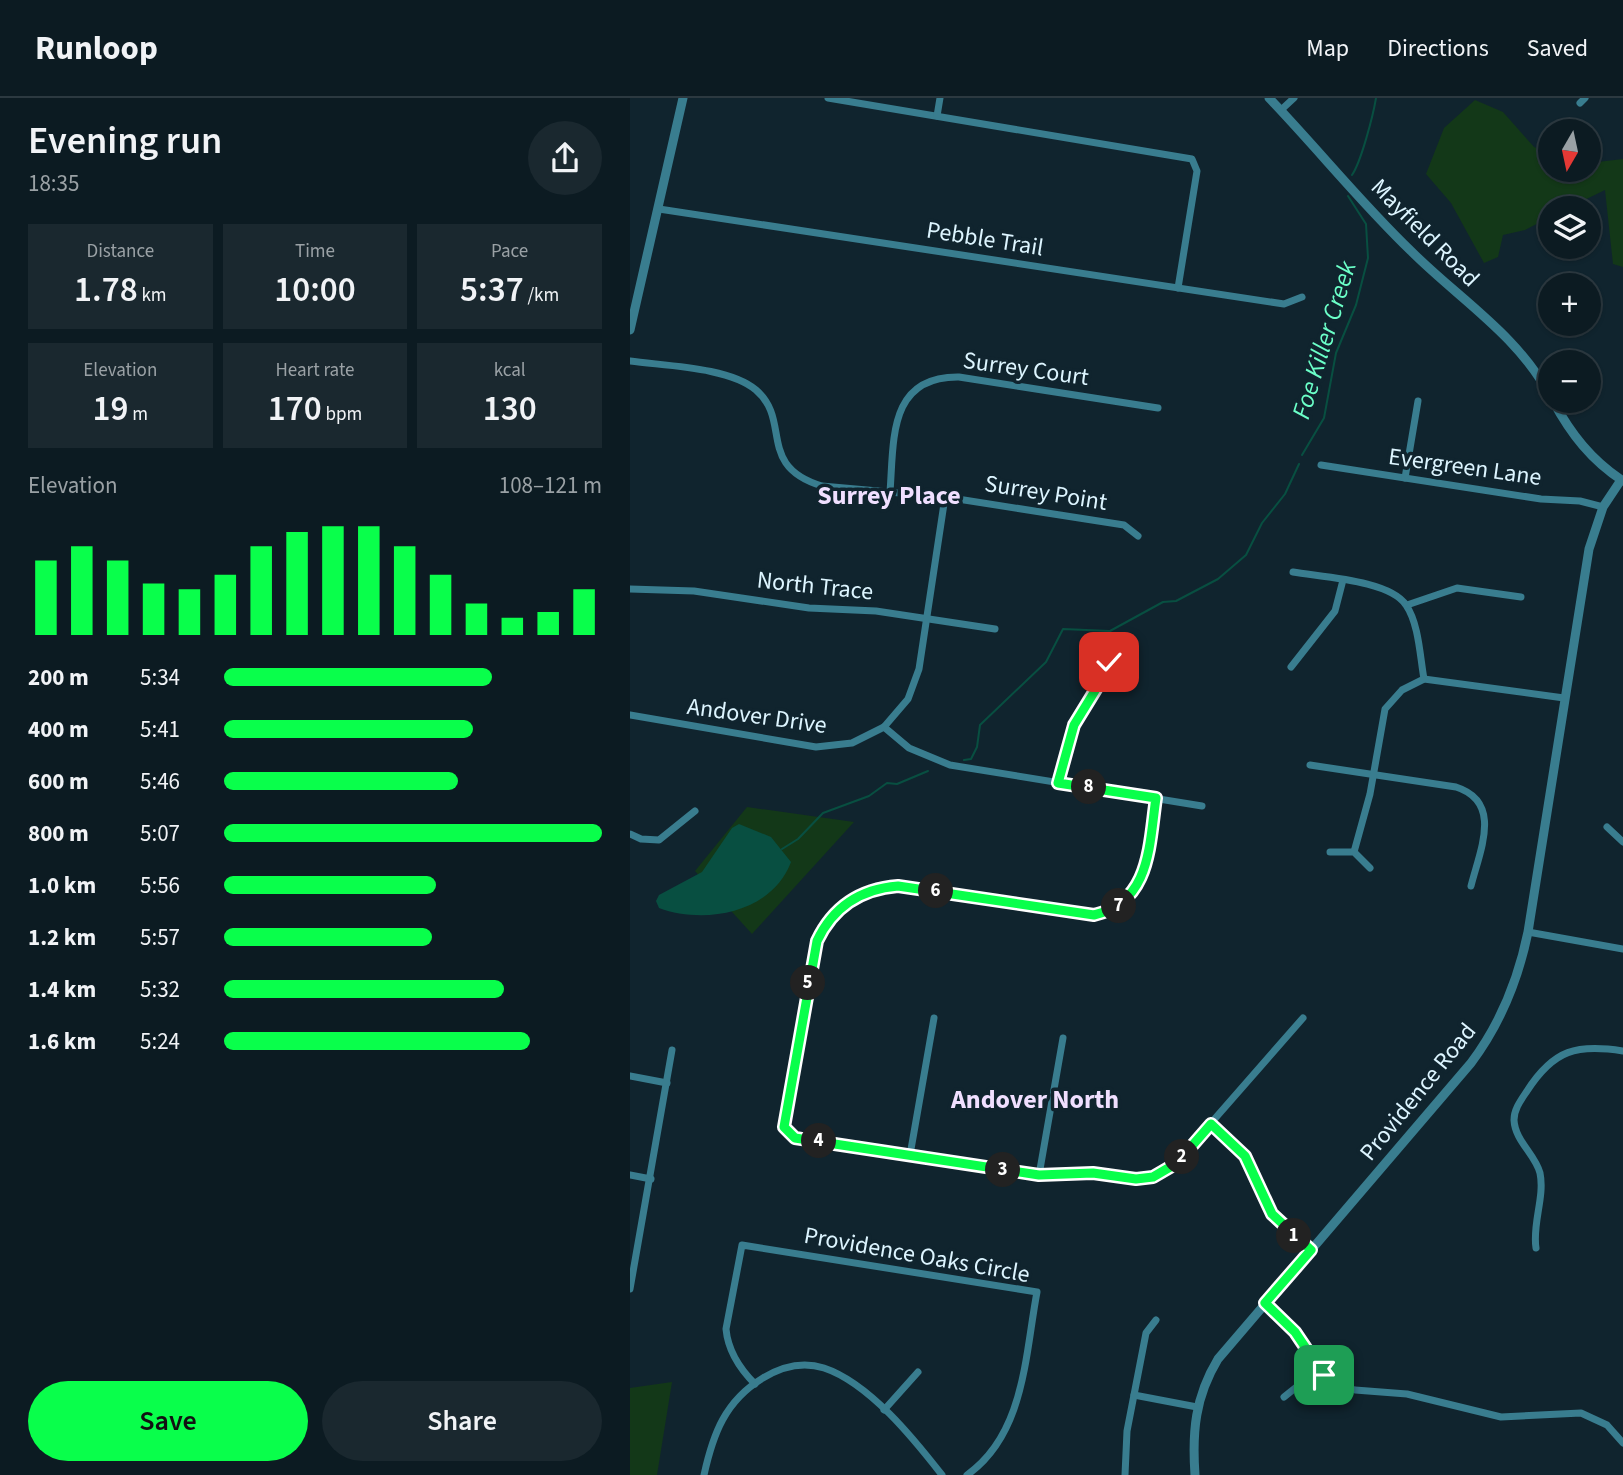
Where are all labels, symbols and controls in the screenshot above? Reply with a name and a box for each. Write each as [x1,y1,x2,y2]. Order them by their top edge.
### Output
text: Runloop [35,25,158,72]
text: Map [1306,31,1349,66]
text: Directions [1387,31,1489,66]
text: Saved [1527,31,1588,66]
text: Evening run [28,114,222,168]
north arrow [1538,119,1601,182]
map controls [1538,119,1601,413]
button: share [528,121,602,195]
text: 18:35 [28,167,79,200]
street label: Mayfield Road [1363,171,1487,295]
button: layers [1538,196,1601,259]
street label: Pebble Trail [924,212,1046,266]
text: Distance [87,238,154,265]
text: Time [295,238,335,265]
text: Pace [491,238,528,265]
water label: Foe Killer Creek [1282,256,1366,424]
text: 1.78 [74,265,138,315]
text: 10:00 [274,265,356,315]
text: 5:37 [460,265,524,315]
button: + [1538,273,1601,336]
text: km [138,282,167,309]
text: /km [524,282,559,309]
street label: Surrey Court [961,343,1091,395]
button: − [1538,350,1601,413]
text: Elevation [83,357,157,384]
text: Heart rate [275,357,354,384]
text: kcal [494,357,526,384]
text: 19 [93,384,129,434]
text: 170 [268,384,322,434]
text: 130 [483,384,537,434]
text: m [129,401,148,428]
text: bpm [322,401,362,428]
street label: Evergreen Lane [1386,439,1544,495]
street label: Surrey Point [982,466,1110,520]
text: Elevation [28,469,118,502]
text: 108–121 m [499,469,602,502]
district label: Surrey Place [817,477,961,514]
street label: North Trace [755,562,875,610]
pin [1079,632,1139,692]
icon: check [1090,643,1128,681]
text: 200 m [28,661,89,694]
text: 5:34 [140,661,180,694]
street label: Andover Drive [685,689,829,743]
text: 400 m [28,713,89,746]
text: 5:41 [140,713,180,746]
text: 600 m [28,765,89,798]
text: 5:46 [140,765,180,798]
pin: 8 [1072,770,1106,804]
text: 8 [1083,773,1094,800]
text: 800 m [28,817,89,850]
text: 5:07 [140,817,180,850]
text: 1.0 km [28,869,96,902]
text: 5:56 [140,869,180,902]
pin: 6 [918,874,954,908]
text: 6 [930,877,941,904]
pin: 7 [1102,888,1136,924]
text: 7 [1113,892,1124,919]
text: 1.2 km [28,921,96,954]
text: 5:57 [140,921,180,954]
pin: 5 [790,966,826,1001]
text: 5 [802,969,813,996]
text: 1.4 km [28,973,96,1006]
text: 5:32 [140,973,180,1006]
street label: Providence Road [1351,1015,1485,1169]
text: 1.6 km [28,1025,96,1058]
text: 5:24 [140,1025,180,1058]
district label: Andover North [950,1081,1119,1118]
pin: 4 [802,1124,836,1158]
text: 4 [813,1127,824,1154]
pin: 2 [1164,1140,1200,1174]
text: 2 [1176,1143,1187,1170]
pin: 3 [986,1152,1020,1188]
text: 3 [997,1156,1008,1183]
street label: Providence Oaks Circle [801,1218,1033,1292]
pin: 1 [1276,1218,1312,1254]
text: 1 [1288,1222,1299,1249]
pin [1294,1345,1354,1405]
icon: arrive [1305,1356,1343,1394]
button: Save [28,1381,308,1461]
button: Share [322,1381,602,1461]

